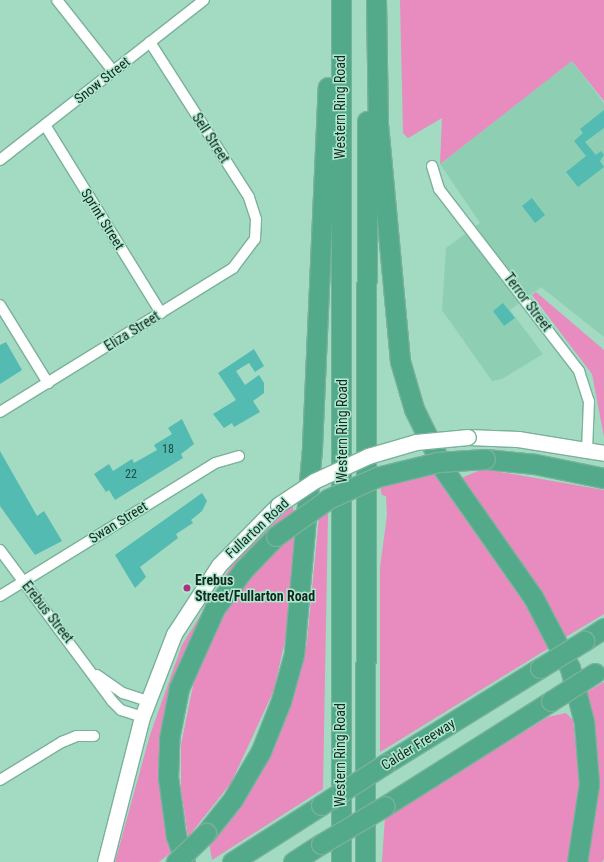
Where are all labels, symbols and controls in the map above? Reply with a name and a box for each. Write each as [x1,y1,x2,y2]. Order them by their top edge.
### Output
street label: Snow Street [71,53,133,107]
street label: Western Ring Road [332,55,348,159]
street label: Sell Street [189,110,233,166]
street label: Sprint Street [78,185,128,253]
street label: Terror Street [501,269,555,335]
street label: Eliza Street [101,307,163,355]
street label: Western Ring Road [334,379,350,483]
house number: 18 [162,443,174,457]
house number: 22 [125,468,137,482]
street label: Fullarton Road [222,494,292,562]
street label: Swan Street [86,497,150,547]
place label: Erebus Street/Fullarton Road [195,572,315,604]
street label: Erebus Street [19,578,77,646]
marker: Erebus Street/Fullarton Road [182,583,192,593]
street label: Western Ring Road [332,703,348,807]
street label: Calder Freeway [378,715,458,773]

